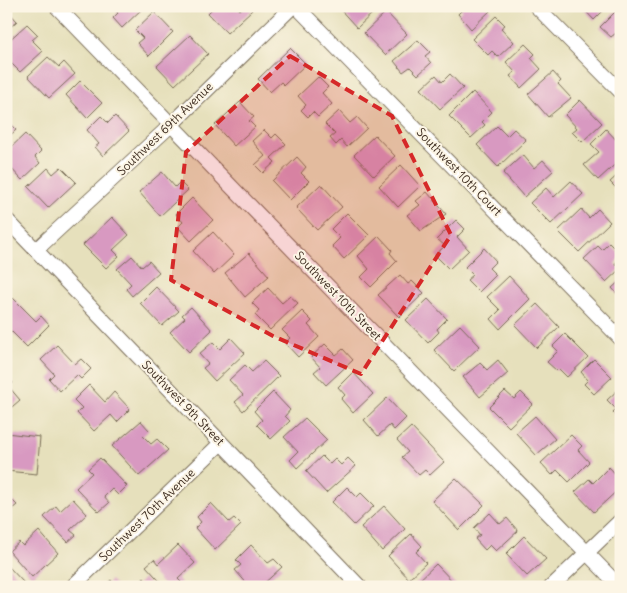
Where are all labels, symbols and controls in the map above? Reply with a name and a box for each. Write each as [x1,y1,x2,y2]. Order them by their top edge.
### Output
street label: Southwest 69th Avenue [114,79,216,178]
street label: Southwest 10th Court [413,125,505,219]
street label: Southwest 10th Street [292,248,385,343]
street label: Southwest 9th Street [139,357,228,448]
street label: Southwest 70th Avenue [96,465,198,564]

